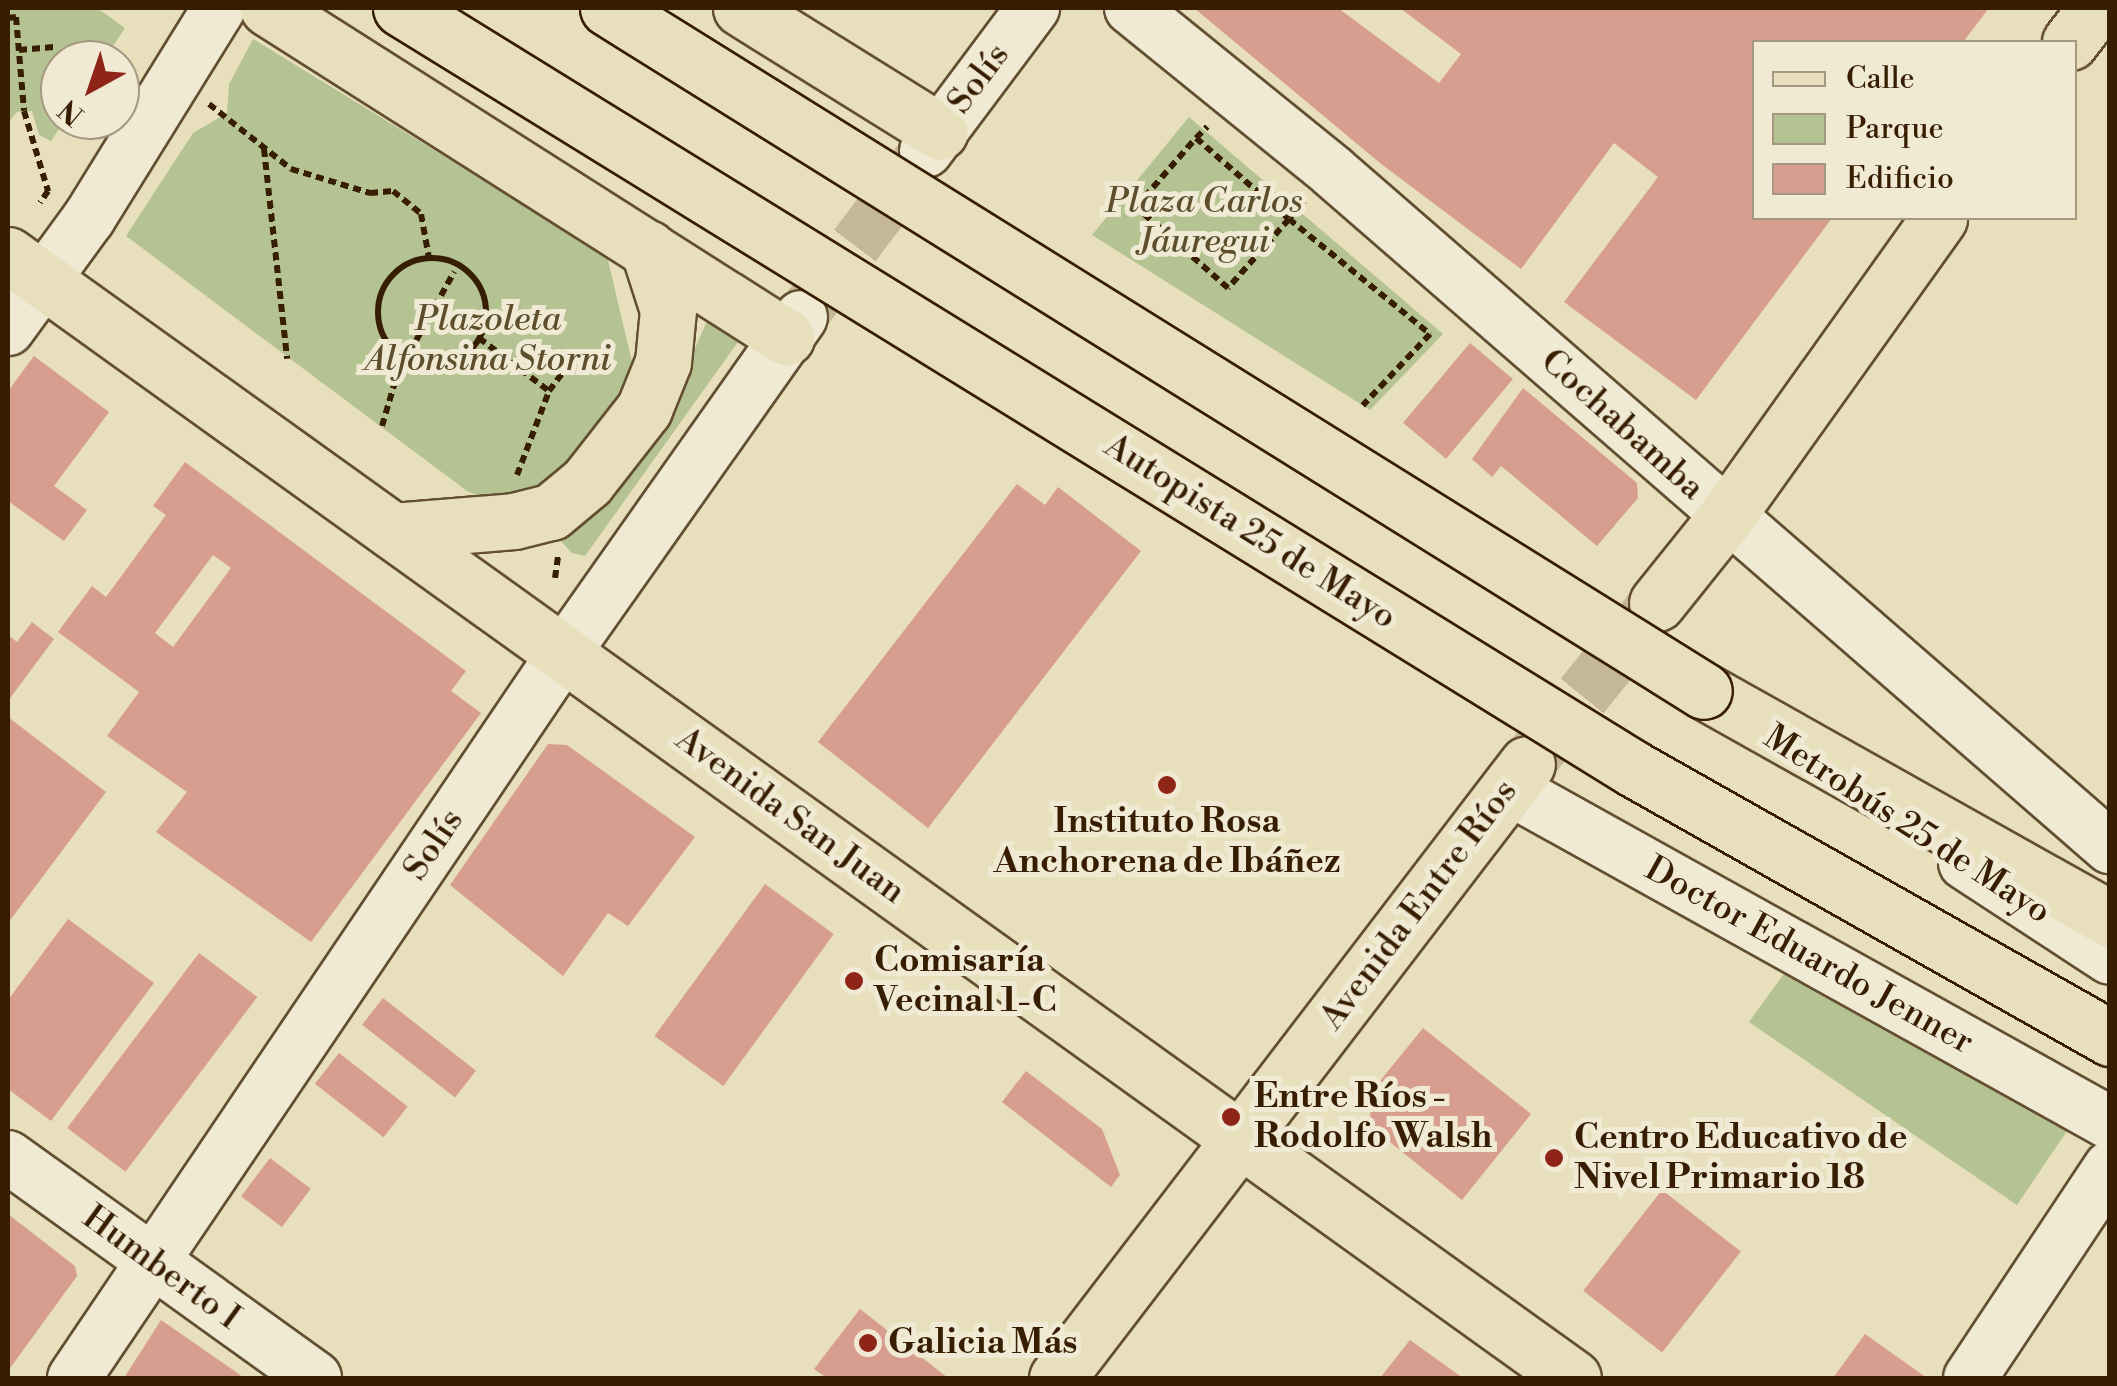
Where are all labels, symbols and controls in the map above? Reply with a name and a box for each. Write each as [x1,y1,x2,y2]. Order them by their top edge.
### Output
street label: Solís [939,36,1019,122]
north arrow [40,40,140,140]
legend [1752,40,2077,220]
text: Calle [1846,60,1915,98]
text: N [52,91,91,132]
text: Parque [1846,110,1944,148]
text: Edificio [1846,160,1954,198]
park label: Plaza Carlos Jáuregui [1105,181,1303,263]
park label: Plazoleta Alfonsina Storni [365,299,611,381]
street label: Cochabamba [1532,341,1712,509]
street label: Autopista 25 de Mayo [1096,425,1404,639]
street label: Metrobús 25 de Mayo [1756,717,2058,933]
street label: Avenida San Juan [667,719,913,913]
street label: Avenida Entre Ríos [1311,772,1527,1038]
marker: Instituto Rosa Anchorena de Ibáñez [1156,774,1178,796]
street label: Solís [395,801,473,889]
place label: Instituto Rosa Anchorena de Ibáñez [994,801,1340,883]
street label: Doctor Eduardo Jenner [1637,848,1981,1064]
place label: Comisaría Vecinal 1-C [874,940,1057,1022]
marker: Comisaría Vecinal 1-C [843,970,865,992]
place label: Entre Ríos - Rodolfo Walsh [1254,1076,1492,1158]
marker: Entre Ríos - Rodolfo Walsh [1218,1104,1244,1130]
place label: Centro Educativo de Nivel Primario 18 [1574,1117,1908,1199]
marker: Centro Educativo de Nivel Primario 18 [1543,1147,1565,1169]
street label: Humberto I [74,1197,248,1339]
place label: Galicia Más [888,1322,1078,1364]
marker: Galicia Más [857,1332,879,1354]

